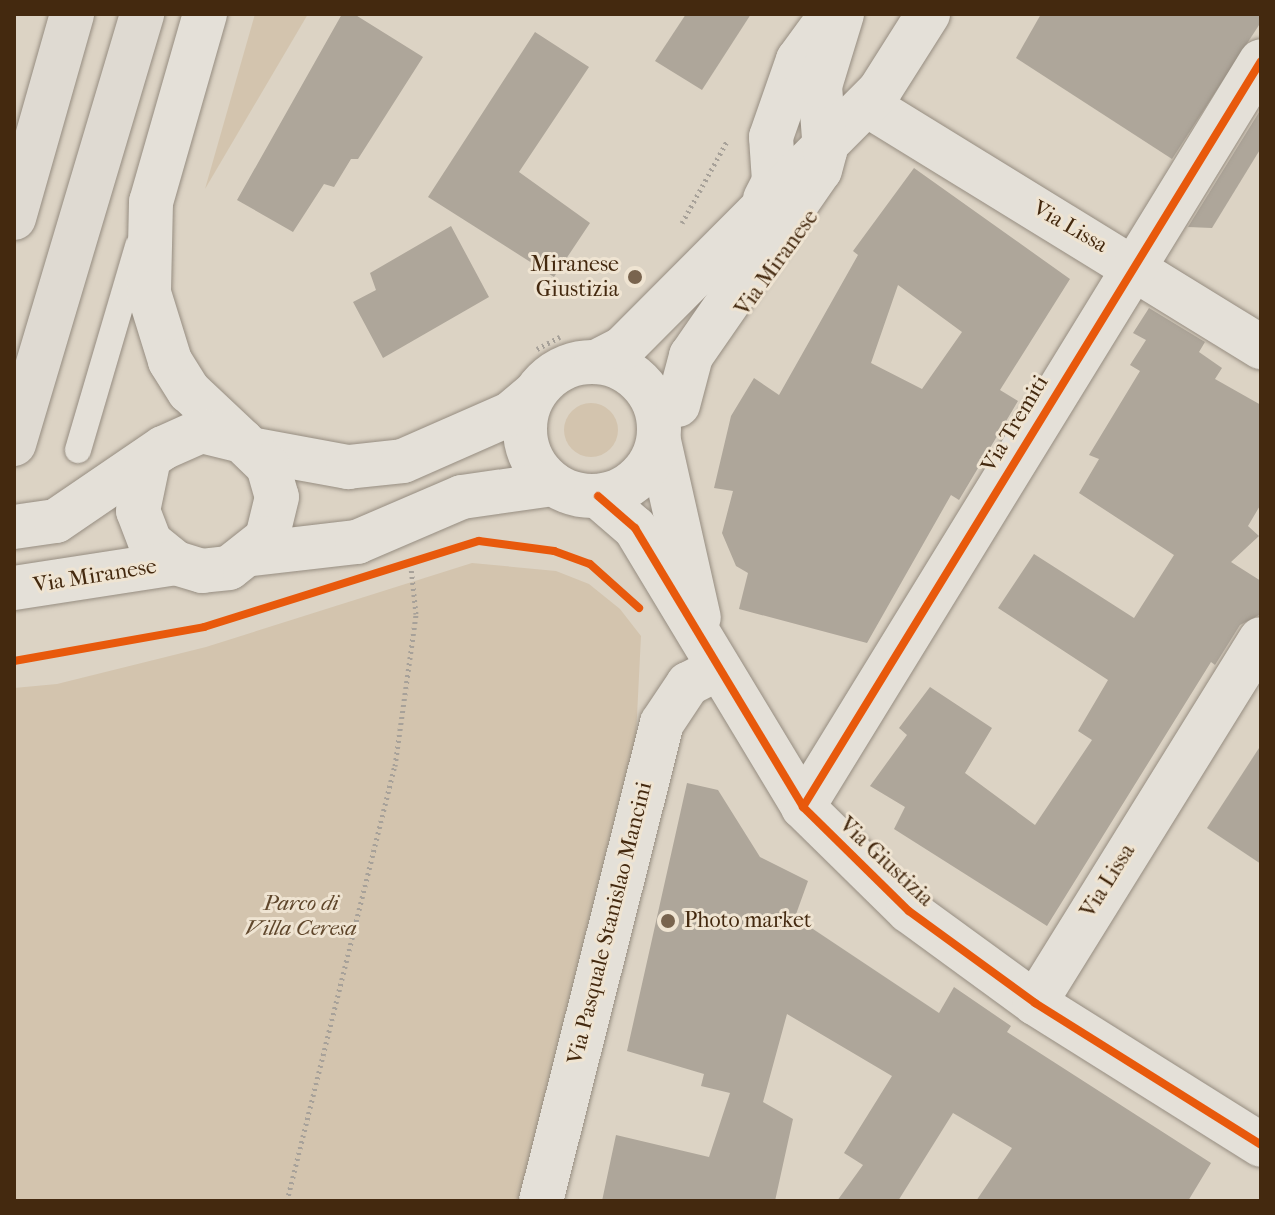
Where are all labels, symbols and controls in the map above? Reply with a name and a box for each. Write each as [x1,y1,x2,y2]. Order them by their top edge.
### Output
street label: Via Lissa [1028,195,1112,259]
street label: Via Miranese [730,205,824,321]
place label: Miranese Giustizia [530,251,619,302]
marker: Miranese Giustizia [626,268,644,286]
street label: Via Tremiti [976,371,1054,477]
street label: Via Miranese [32,553,158,599]
street label: Via Pasquale Stanislao Mancini [562,779,658,1067]
street label: Via Giustizia [834,812,938,912]
street label: Via Lissa [1075,839,1141,923]
park label: Parco di Villa Ceresa [245,890,357,942]
place label: Photo market [684,908,812,934]
marker: Photo market [659,912,677,930]

